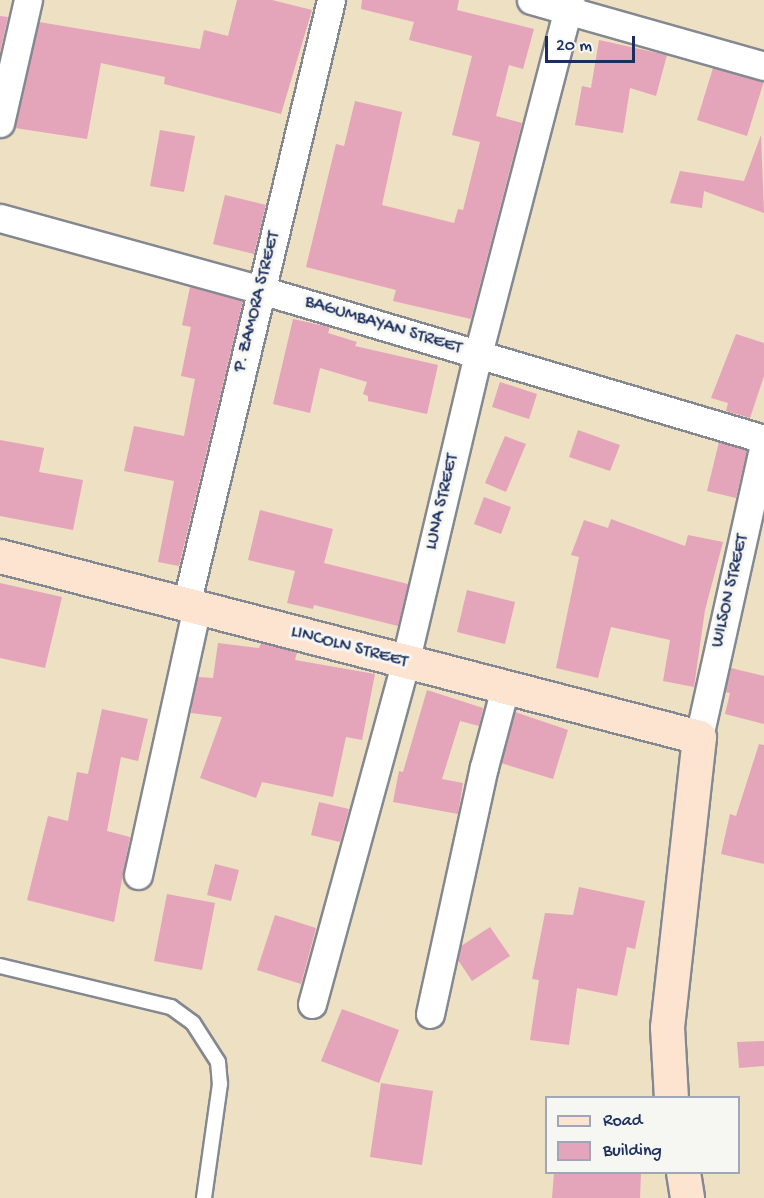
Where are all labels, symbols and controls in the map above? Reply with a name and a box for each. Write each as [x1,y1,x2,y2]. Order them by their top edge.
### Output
scale bar [548,24,638,62]
text: 20 m [556,36,592,57]
street label: P. ZAMORA STREET [230,230,286,374]
street label: BAGUMBAYAN STREET [302,292,464,360]
street label: LUNA STREET [421,452,465,552]
street label: WILSON STREET [707,532,755,650]
street label: LINCOLN STREET [288,622,410,674]
legend [545,1096,740,1174]
text: Road [603,1111,642,1132]
text: Building [603,1141,662,1162]

